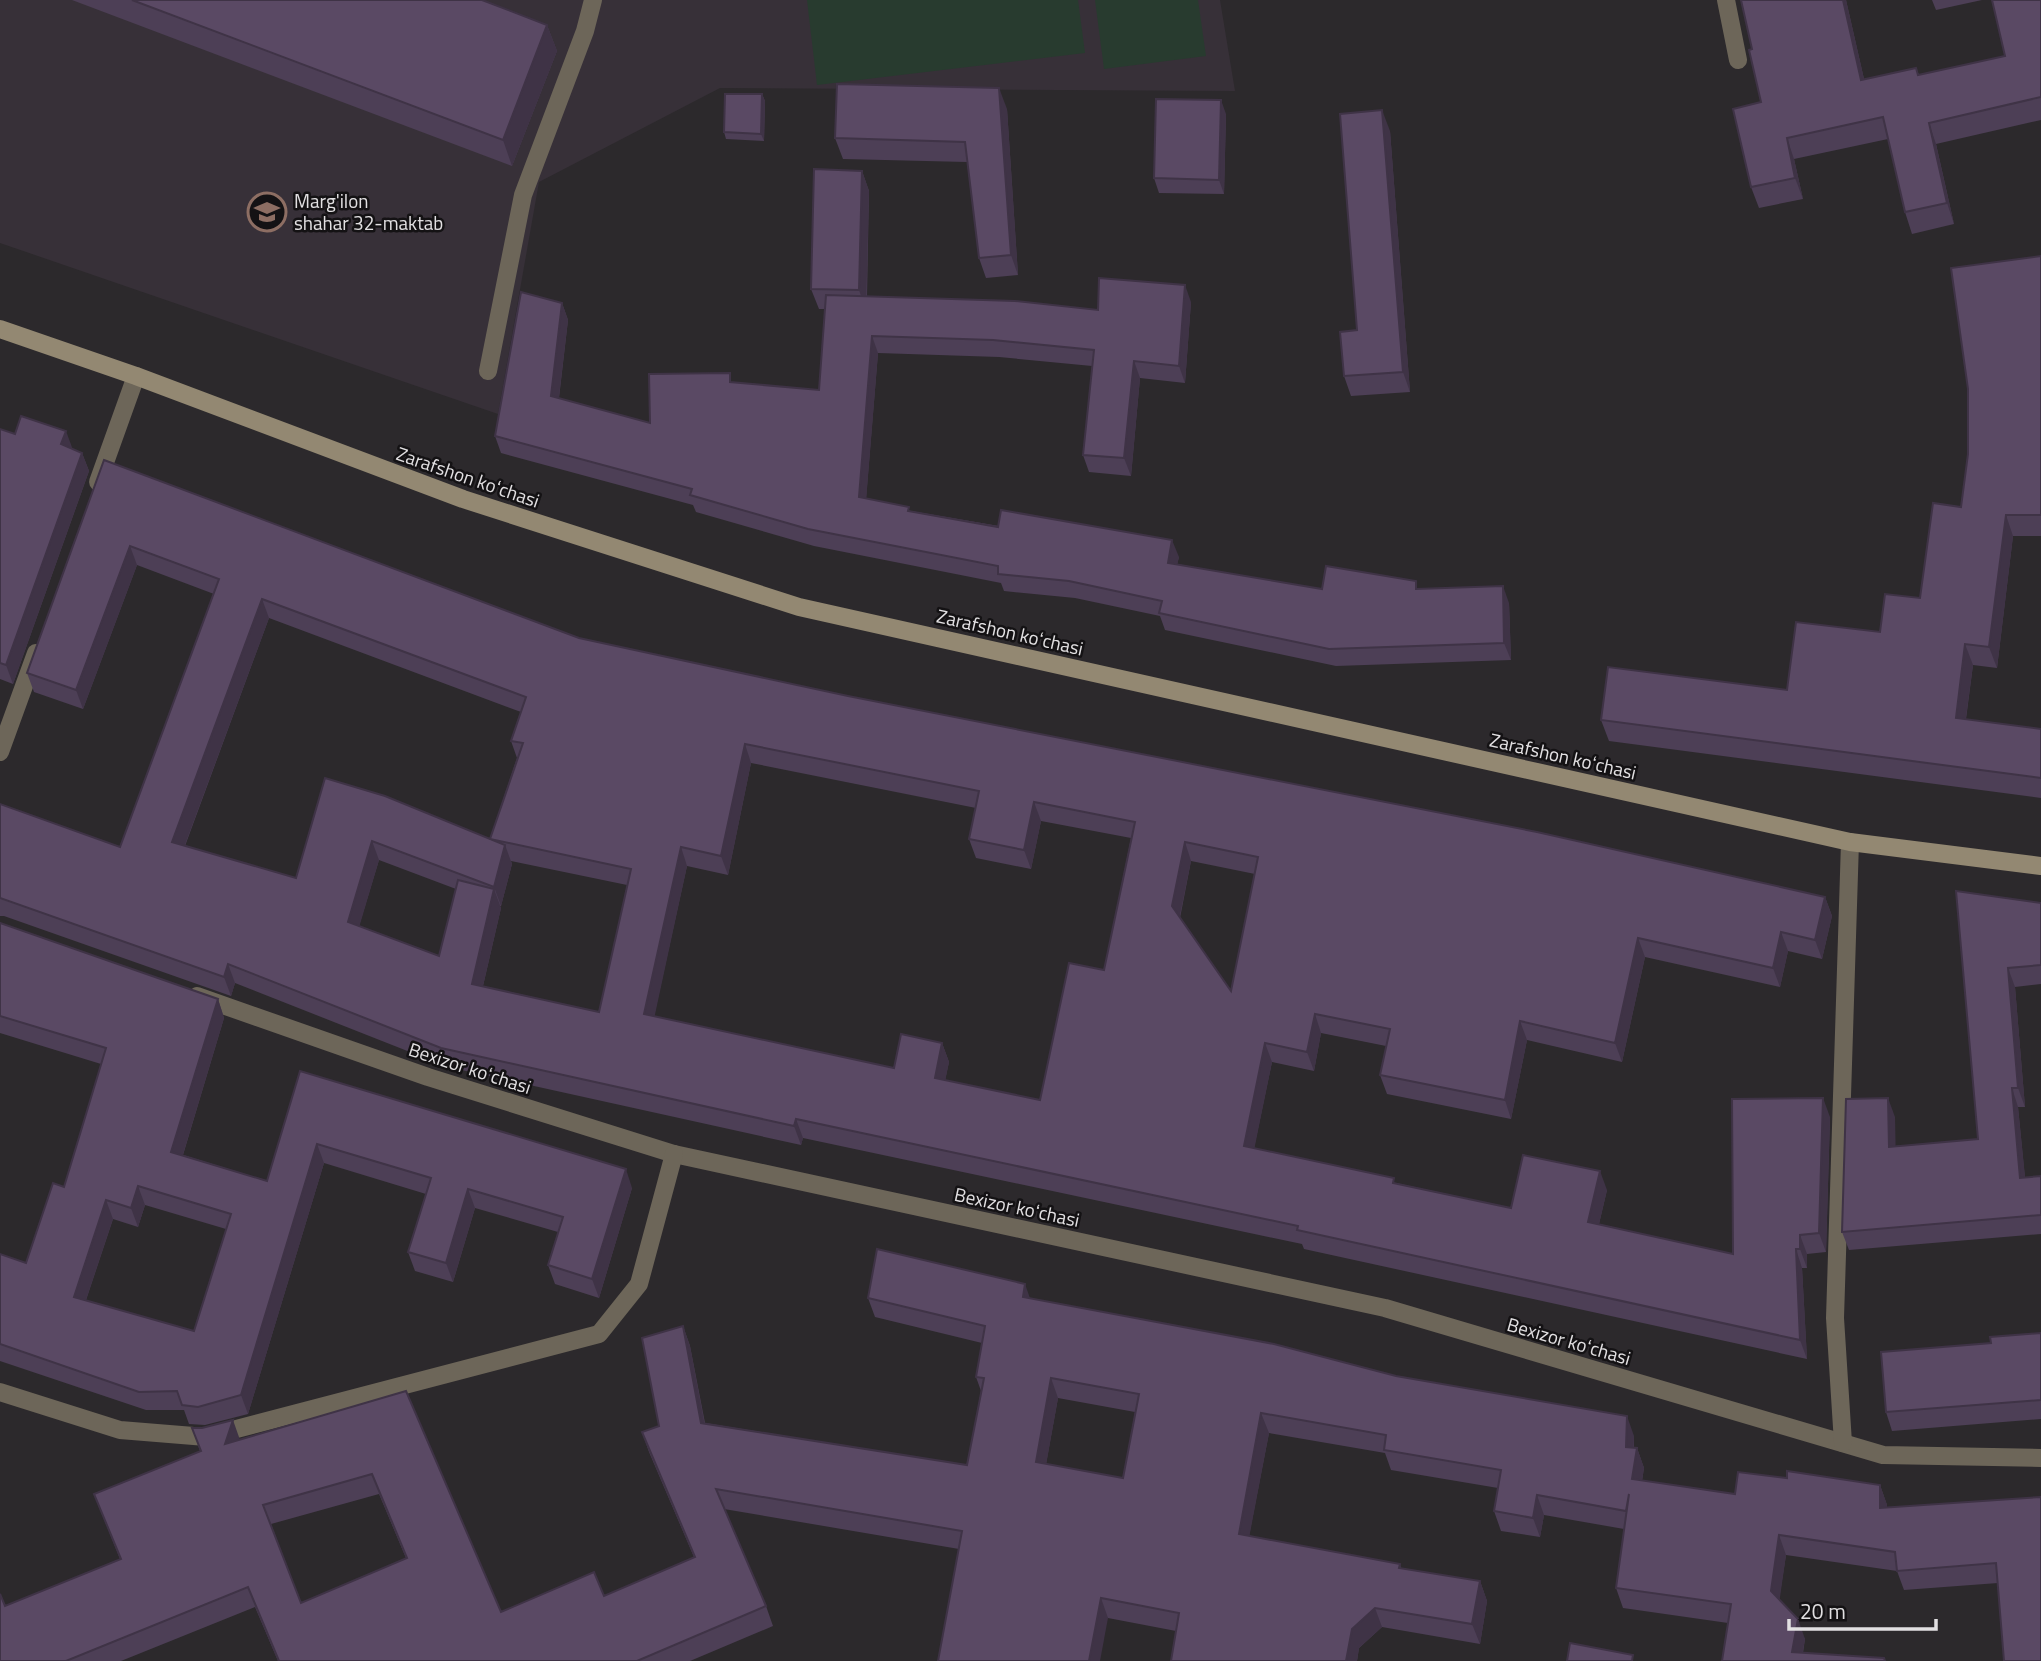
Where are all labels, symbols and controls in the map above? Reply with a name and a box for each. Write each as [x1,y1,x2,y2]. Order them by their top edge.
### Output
place label: Marg'ilon shahar 32-maktab [294,186,443,237]
school or university icon: Marg'ilon shahar 32-maktab [246,191,288,233]
street label: Zarafshon koʻchasi [393,438,544,515]
street label: Zarafshon koʻchasi [934,601,1086,662]
street label: Zarafshon koʻchasi [1487,725,1639,786]
street label: Bexizor koʻchasi [405,1034,535,1101]
street label: Bexizor koʻchasi [952,1179,1082,1234]
street label: Bexizor koʻchasi [1504,1309,1634,1372]
scale bar [1789,1588,1936,1632]
text: 20 m [1800,1595,1846,1627]

